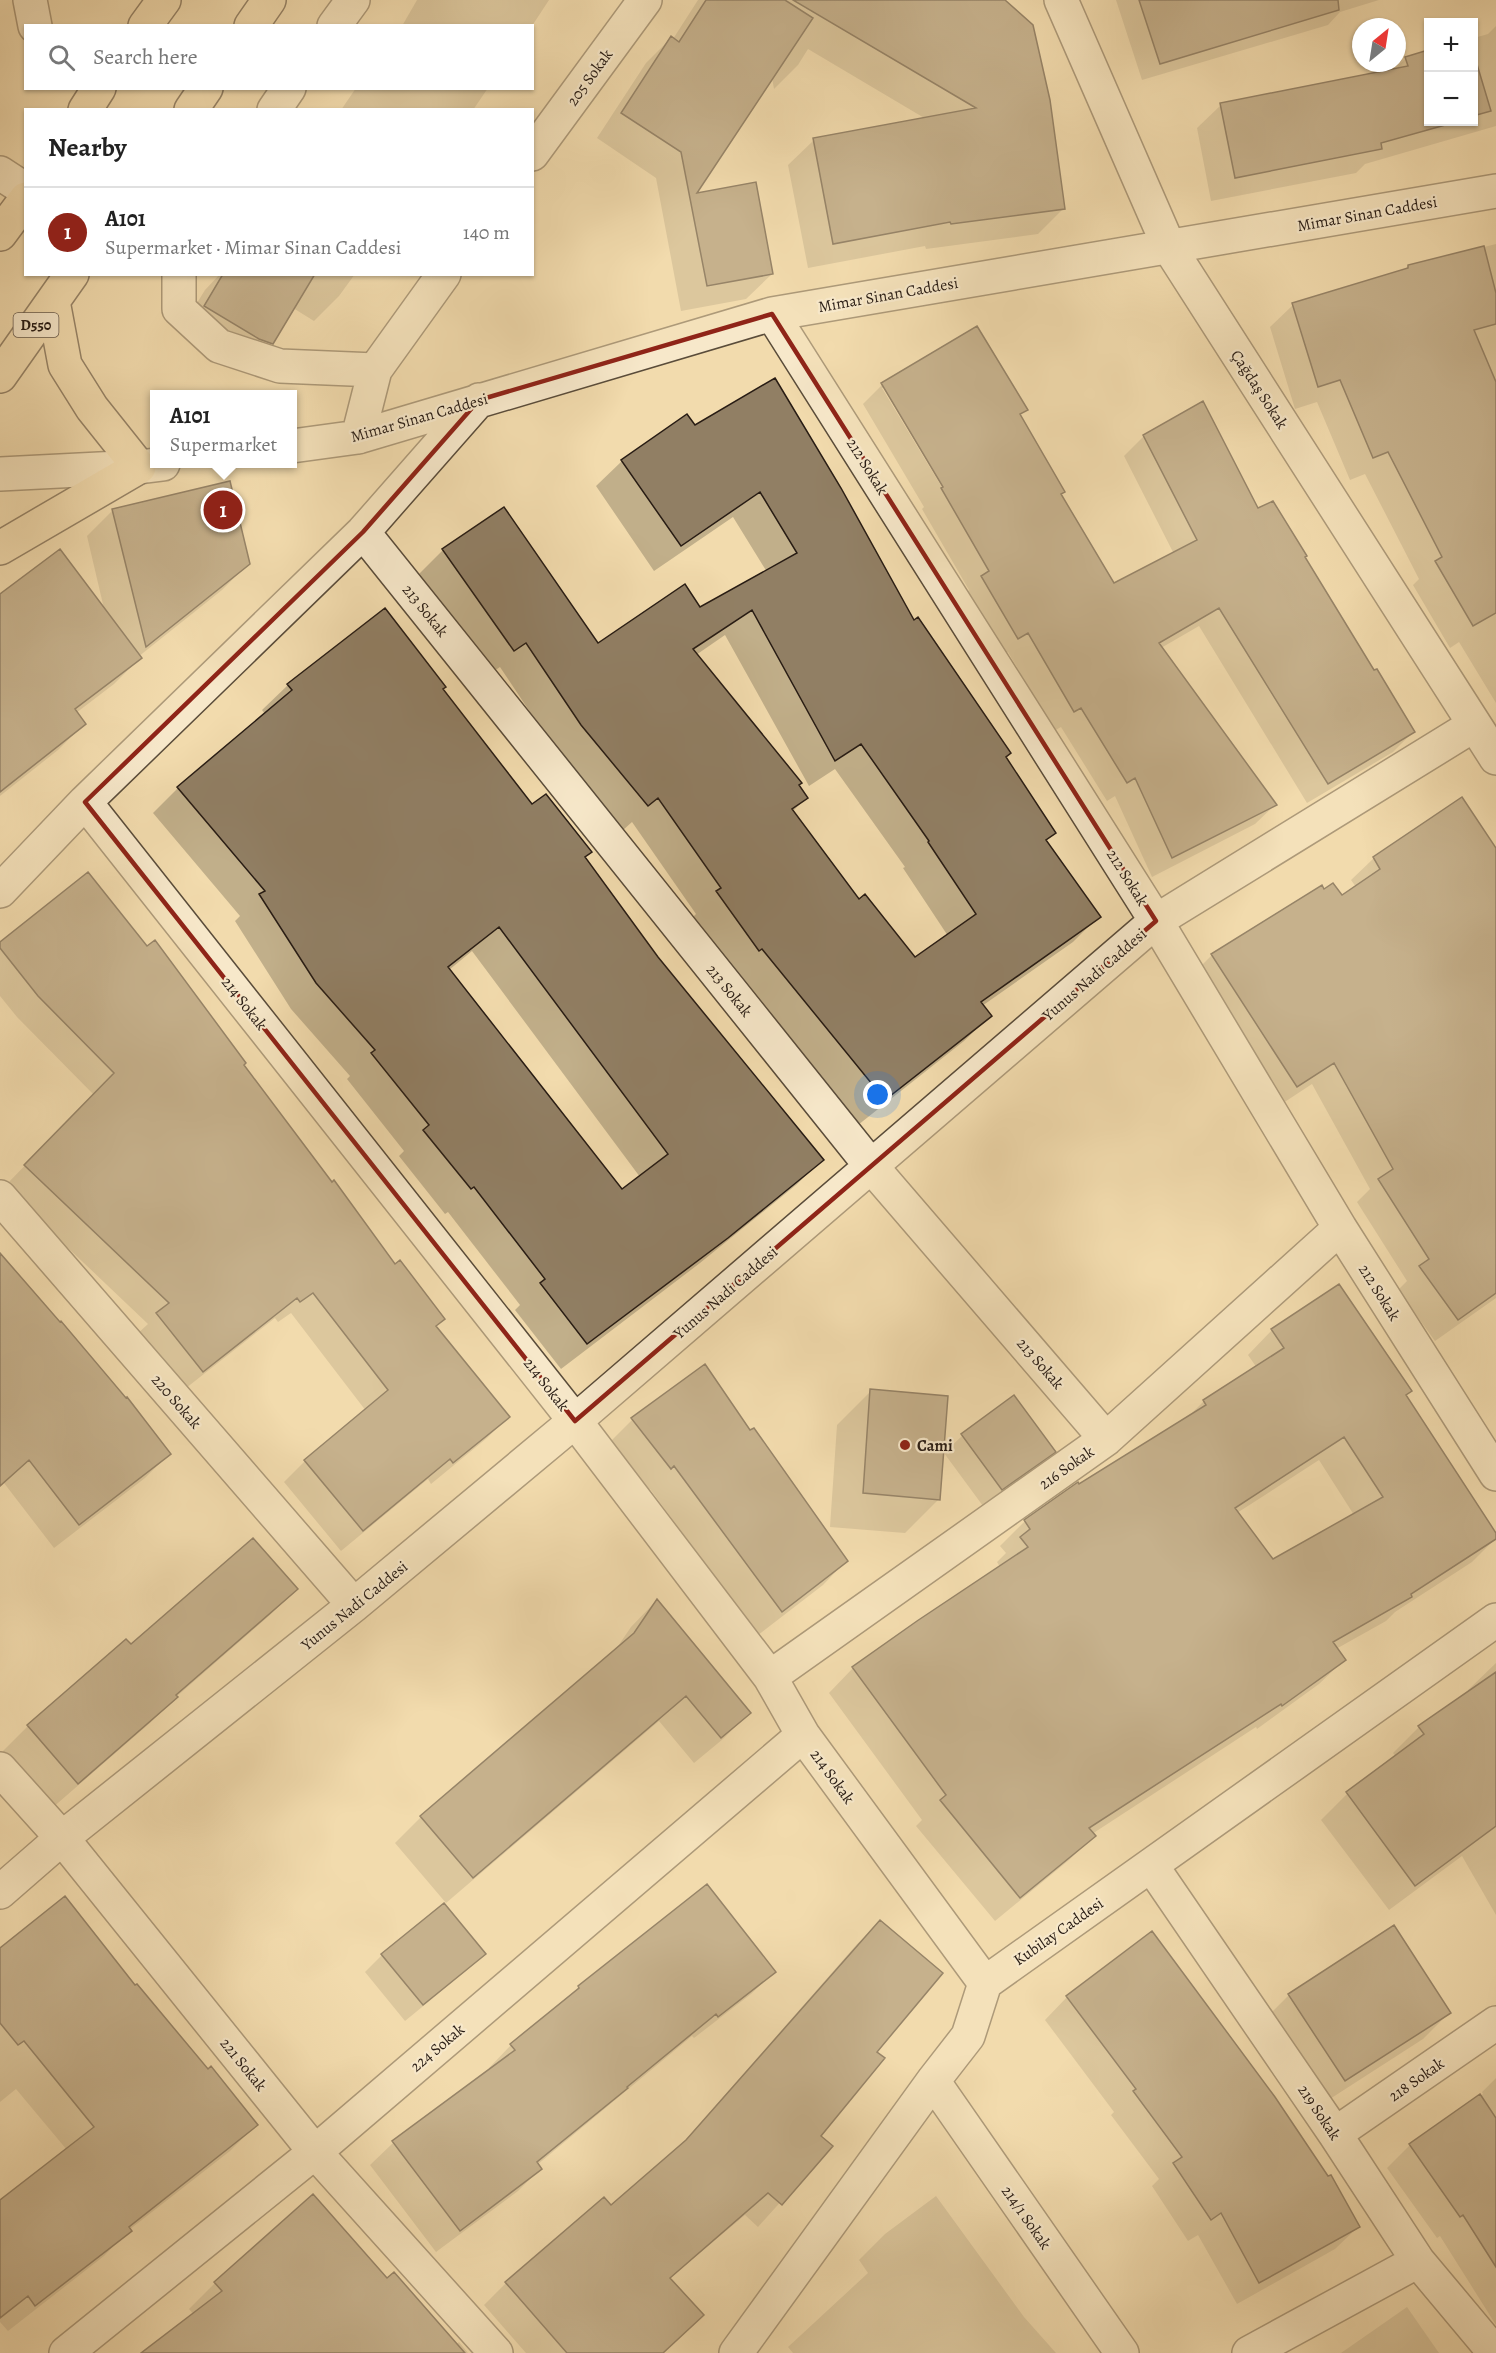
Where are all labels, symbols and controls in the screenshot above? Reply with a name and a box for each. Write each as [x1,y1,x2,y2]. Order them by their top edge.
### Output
north arrow [1352,18,1406,72]
map controls [1424,18,1478,126]
button: + [1424,18,1478,72]
search box [24,24,534,90]
icon: search [45,41,78,74]
text: Search here [93,42,198,72]
street label: 205 Sokak [562,45,618,110]
button: − [1424,72,1478,126]
text: Nearby [48,130,127,165]
street label: Mimar Sinan Caddesi [1295,191,1439,237]
text: A101 [105,204,146,234]
text: 1 [64,219,71,246]
text: 140 m [463,219,510,246]
text: Supermarket · Mimar Sinan Caddesi [105,234,401,261]
street label: Mimar Sinan Caddesi [816,272,960,318]
road number: D550 [14,313,58,337]
street label: Çağdaş Sokak [1225,346,1293,433]
street label: Mimar Sinan Caddesi [348,388,490,448]
popup [150,390,297,468]
text: A101 [170,401,210,431]
text: Supermarket [170,431,277,458]
street label: 212 Sokak [841,434,893,499]
pin: 1 [204,488,242,532]
street label: 213 Sokak [397,580,453,642]
street label: 212 Sokak [1101,845,1153,910]
street label: Yunus Nadi Caddesi [1037,923,1151,1027]
street label: 213 Sokak [701,960,757,1022]
street label: 214 Sokak [216,972,272,1035]
your location [863,1080,892,1109]
street label: Yunus Nadi Caddesi [668,1241,782,1345]
street label: 212 Sokak [1353,1260,1405,1325]
street label: 213 Sokak [1012,1333,1069,1394]
street label: 214 Sokak [518,1353,574,1416]
street label: 220 Sokak [146,1370,206,1434]
place label: Cami [917,1435,953,1457]
marker: Cami [898,1438,912,1452]
street label: 216 Sokak [1035,1441,1099,1495]
street label: Yunus Nadi Caddesi [296,1556,413,1656]
street label: 214 Sokak [805,1745,860,1808]
street label: Kubilay Caddesi [1009,1893,1108,1971]
street label: 224 Sokak [406,2018,470,2077]
street label: 221 Sokak [215,2033,272,2096]
street label: 218 Sokak [1384,2053,1449,2107]
street label: 219 Sokak [1293,2080,1346,2145]
street label: 214/1 Sokak [996,2181,1056,2254]

